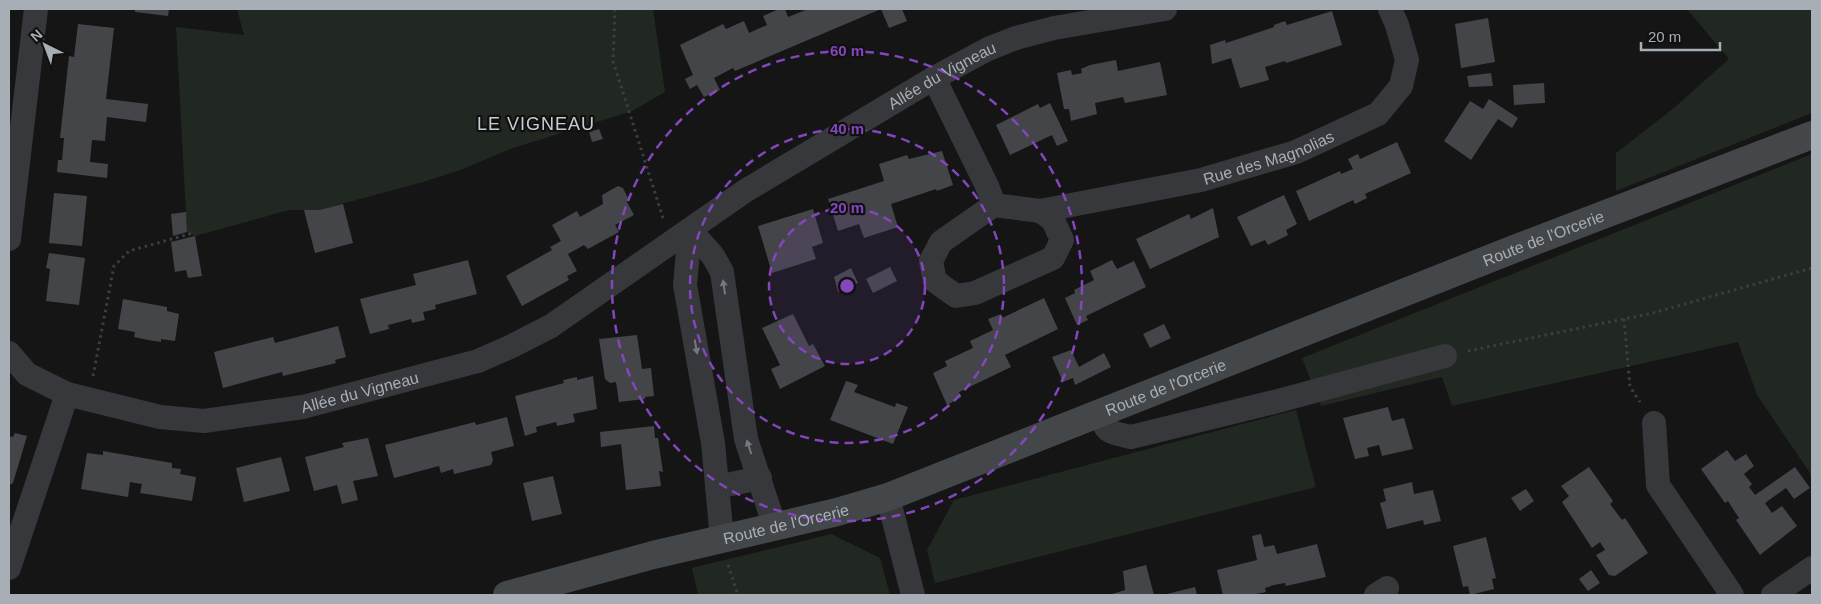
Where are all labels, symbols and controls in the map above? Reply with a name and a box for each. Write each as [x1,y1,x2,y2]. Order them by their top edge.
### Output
north arrow [20,20,70,70]
scale bar [1641,20,1720,52]
text: N [27,26,45,45]
text: 20 m [1648,28,1681,45]
street label: Allée du Vigneau [885,39,998,113]
text: 60 m [830,42,864,59]
district label: LE VIGNEAU [477,114,595,134]
text: 40 m [830,120,864,137]
street label: Rue des Magnolias [1201,128,1337,188]
text: 20 m [830,199,864,216]
street label: Route de l'Orcerie [1480,207,1606,270]
centre of rings [838,277,856,295]
one-way arrow [720,278,728,294]
one-way arrow [692,340,700,356]
street label: Route de l'Orcerie [1103,356,1229,419]
street label: Allée du Vigneau [299,369,420,416]
one-way arrow [745,440,752,455]
street label: Route de l'Orcerie [722,501,851,547]

